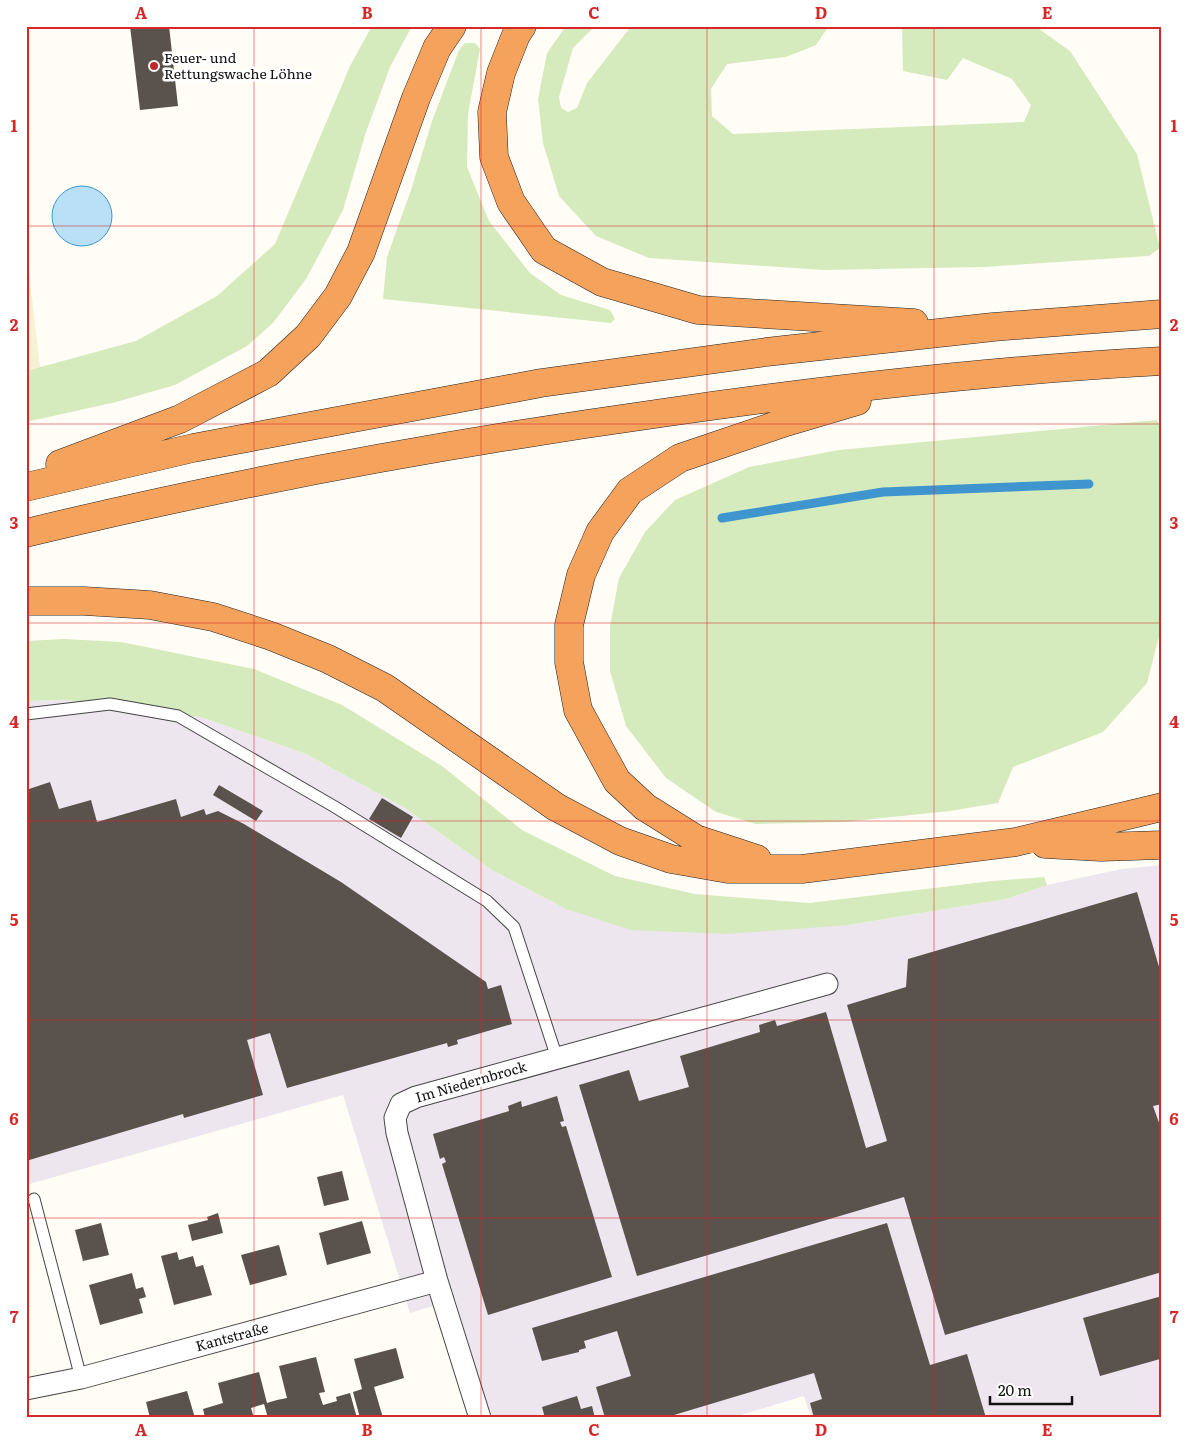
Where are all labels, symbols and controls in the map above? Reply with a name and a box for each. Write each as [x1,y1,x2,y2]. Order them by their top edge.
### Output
text: A [135,0,147,24]
text: B [361,0,373,24]
text: C [588,0,600,24]
text: D [815,0,827,24]
text: E [1042,0,1053,24]
place label: Feuer- und Rettungswache Löhne [164,47,312,83]
marker: Feuer- und Rettungswache Löhne [148,60,160,72]
text: 1 [11,113,18,137]
text: 1 [1171,113,1178,137]
text: 2 [10,312,19,336]
text: 2 [1170,312,1179,336]
text: 3 [10,510,19,534]
text: 3 [1170,510,1179,534]
text: 4 [9,709,19,733]
text: 4 [1169,709,1179,733]
text: 5 [10,907,19,931]
text: 5 [1170,907,1179,931]
street label: Im Niedernbrock [413,1055,529,1106]
text: 6 [9,1106,19,1130]
text: 6 [1169,1106,1179,1130]
text: 7 [10,1304,19,1328]
text: 7 [1170,1304,1179,1328]
street label: Kantstraße [193,1317,270,1355]
scale bar [990,1374,1073,1406]
text: 20 m [998,1378,1032,1401]
text: A [135,1417,147,1441]
text: B [361,1417,373,1441]
text: C [588,1417,600,1441]
text: D [815,1417,827,1441]
text: E [1042,1417,1053,1441]

